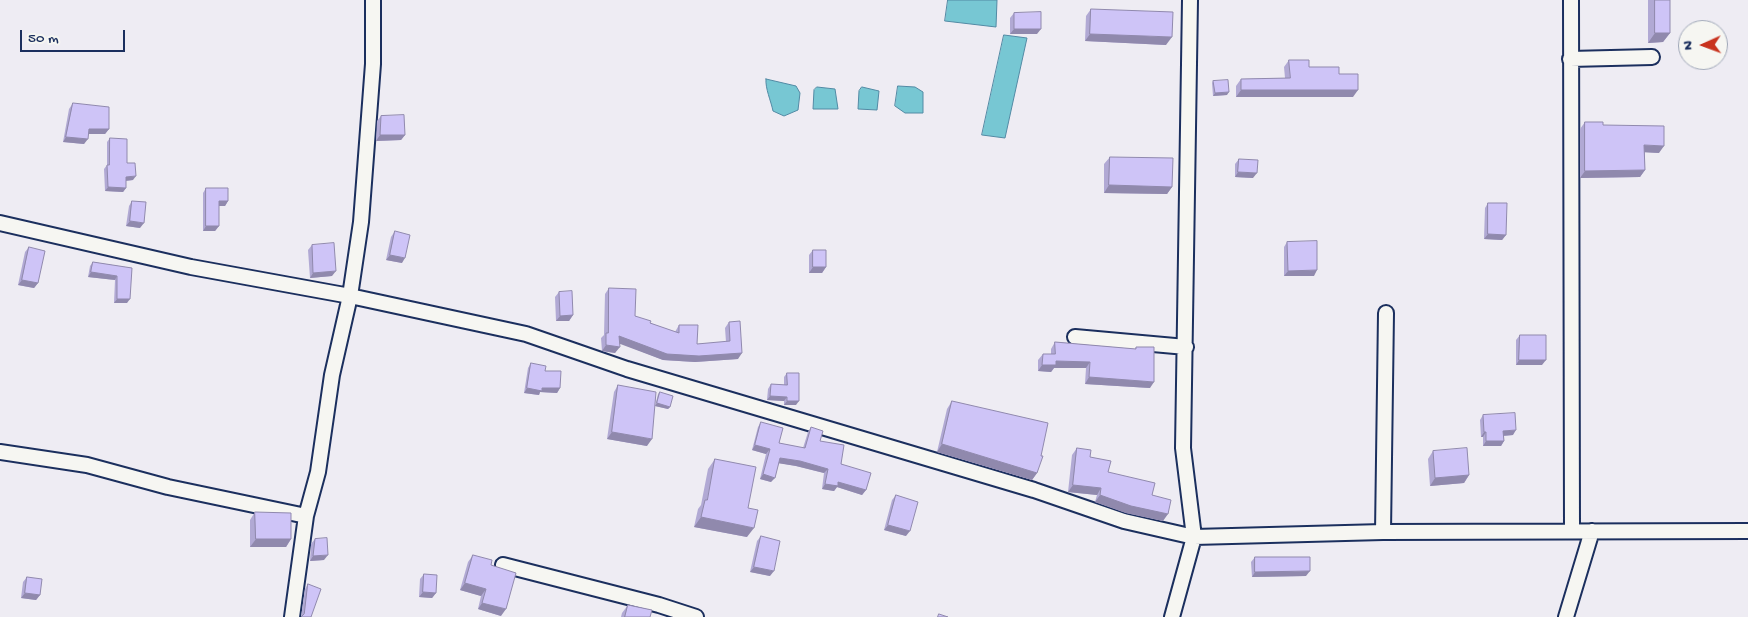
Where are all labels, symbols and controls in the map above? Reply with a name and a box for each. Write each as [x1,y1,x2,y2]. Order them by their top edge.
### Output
scale bar [22,20,128,52]
north arrow [1678,20,1728,70]
text: 50 m [28,30,59,48]
text: N [1680,41,1697,50]

